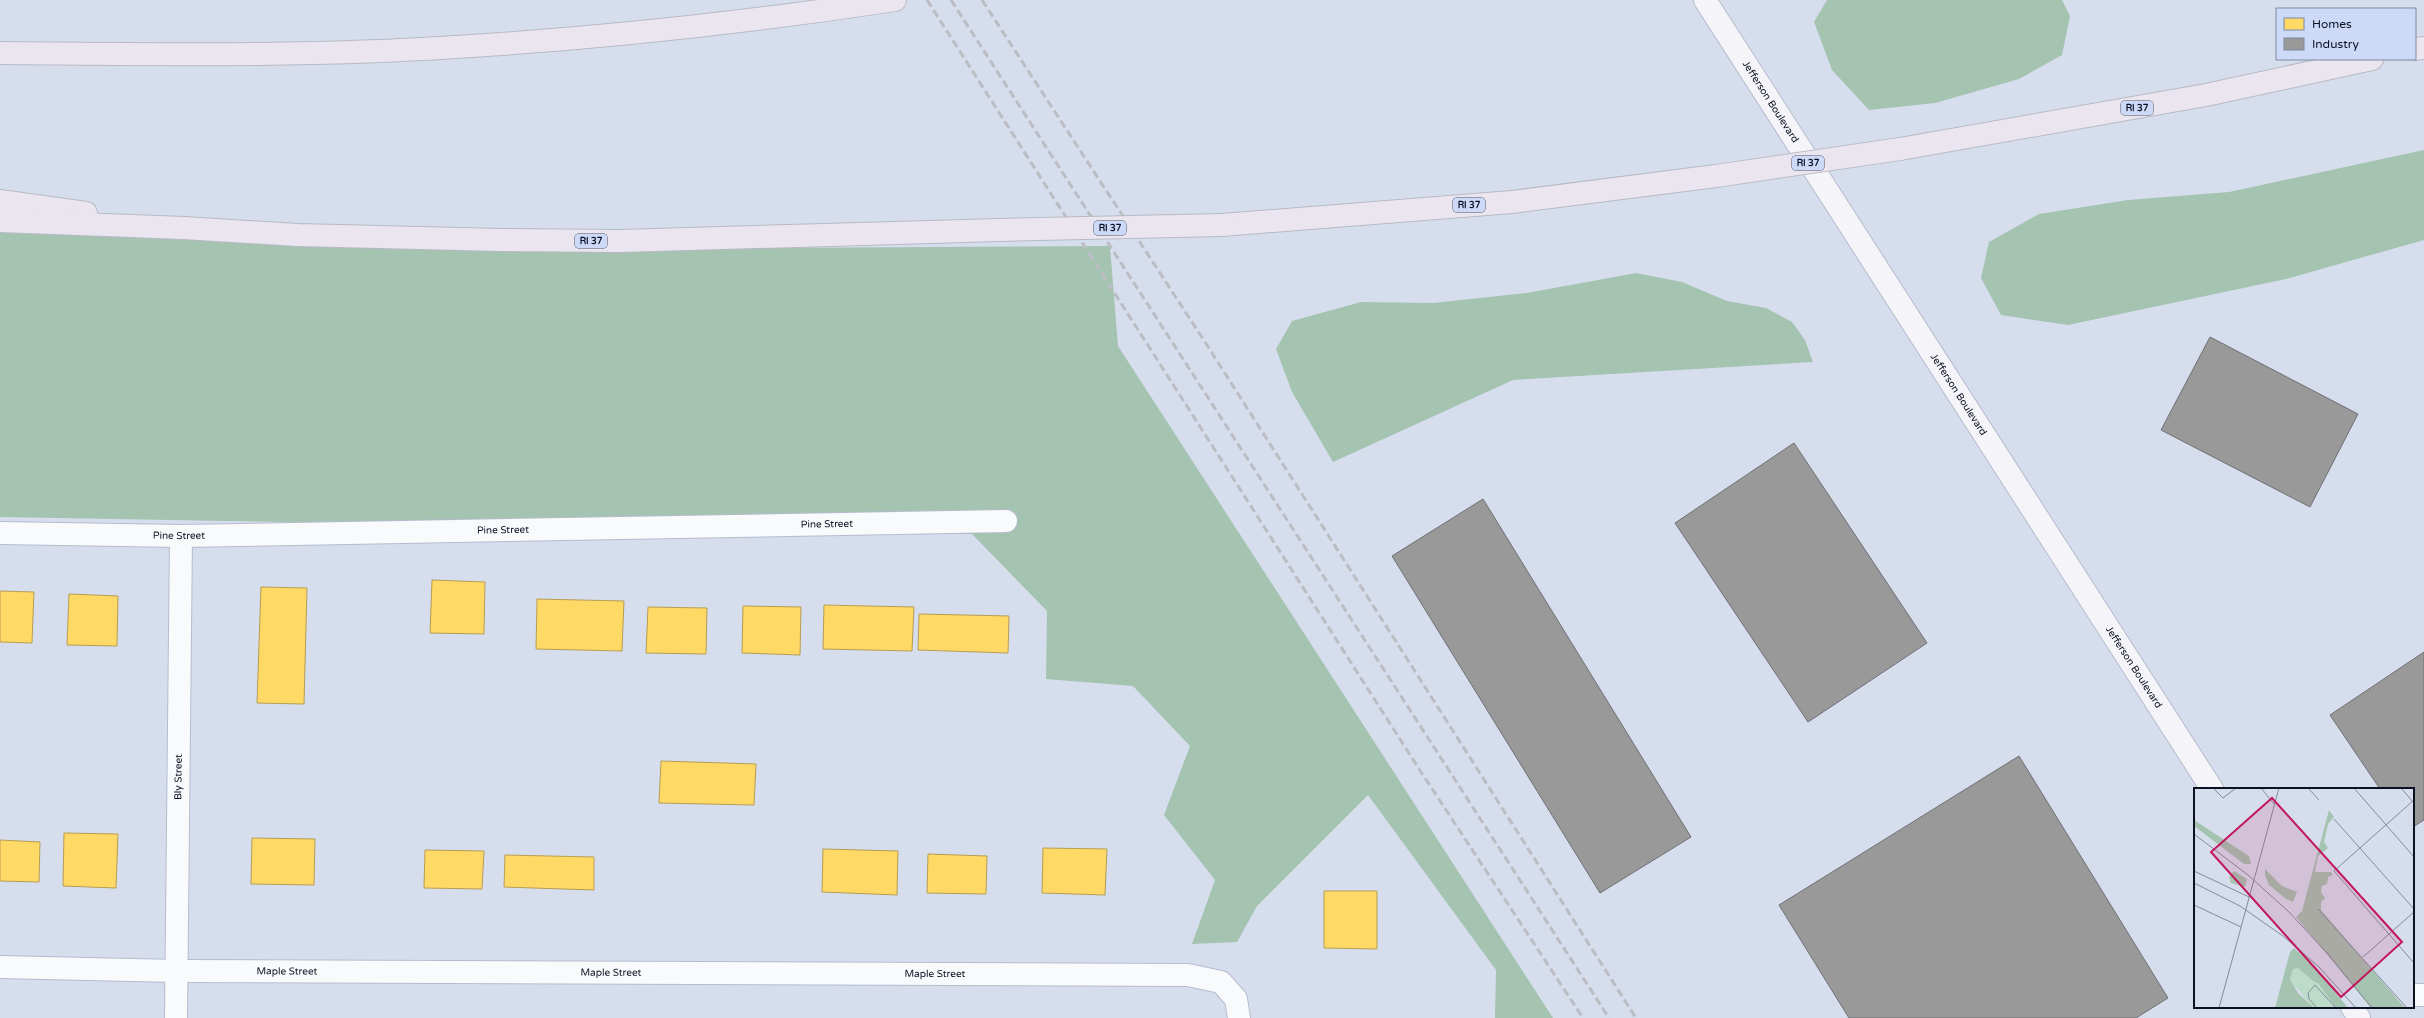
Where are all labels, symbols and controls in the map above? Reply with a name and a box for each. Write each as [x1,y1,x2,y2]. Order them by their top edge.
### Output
legend [2276,8,2416,60]
text: Homes [2312,17,2352,31]
text: Industry [2312,37,2359,51]
street label: Jefferson Boulevard [1740,59,1801,145]
road number: RI 37 [2121,101,2153,115]
road number: RI 37 [1792,156,1824,170]
road number: RI 37 [1453,198,1485,212]
road number: RI 37 [1094,221,1126,235]
road number: RI 37 [575,234,607,248]
street label: Jefferson Boulevard [1928,351,1989,438]
street label: Pine Street [801,518,853,531]
street label: Pine Street [477,524,529,537]
street label: Pine Street [153,530,205,542]
street label: Jefferson Boulevard [2103,624,2164,710]
street label: Bly Street [172,754,185,800]
inset map [2194,788,2414,1008]
street label: Maple Street [256,965,318,978]
street label: Maple Street [580,967,642,979]
street label: Maple Street [904,968,966,980]

